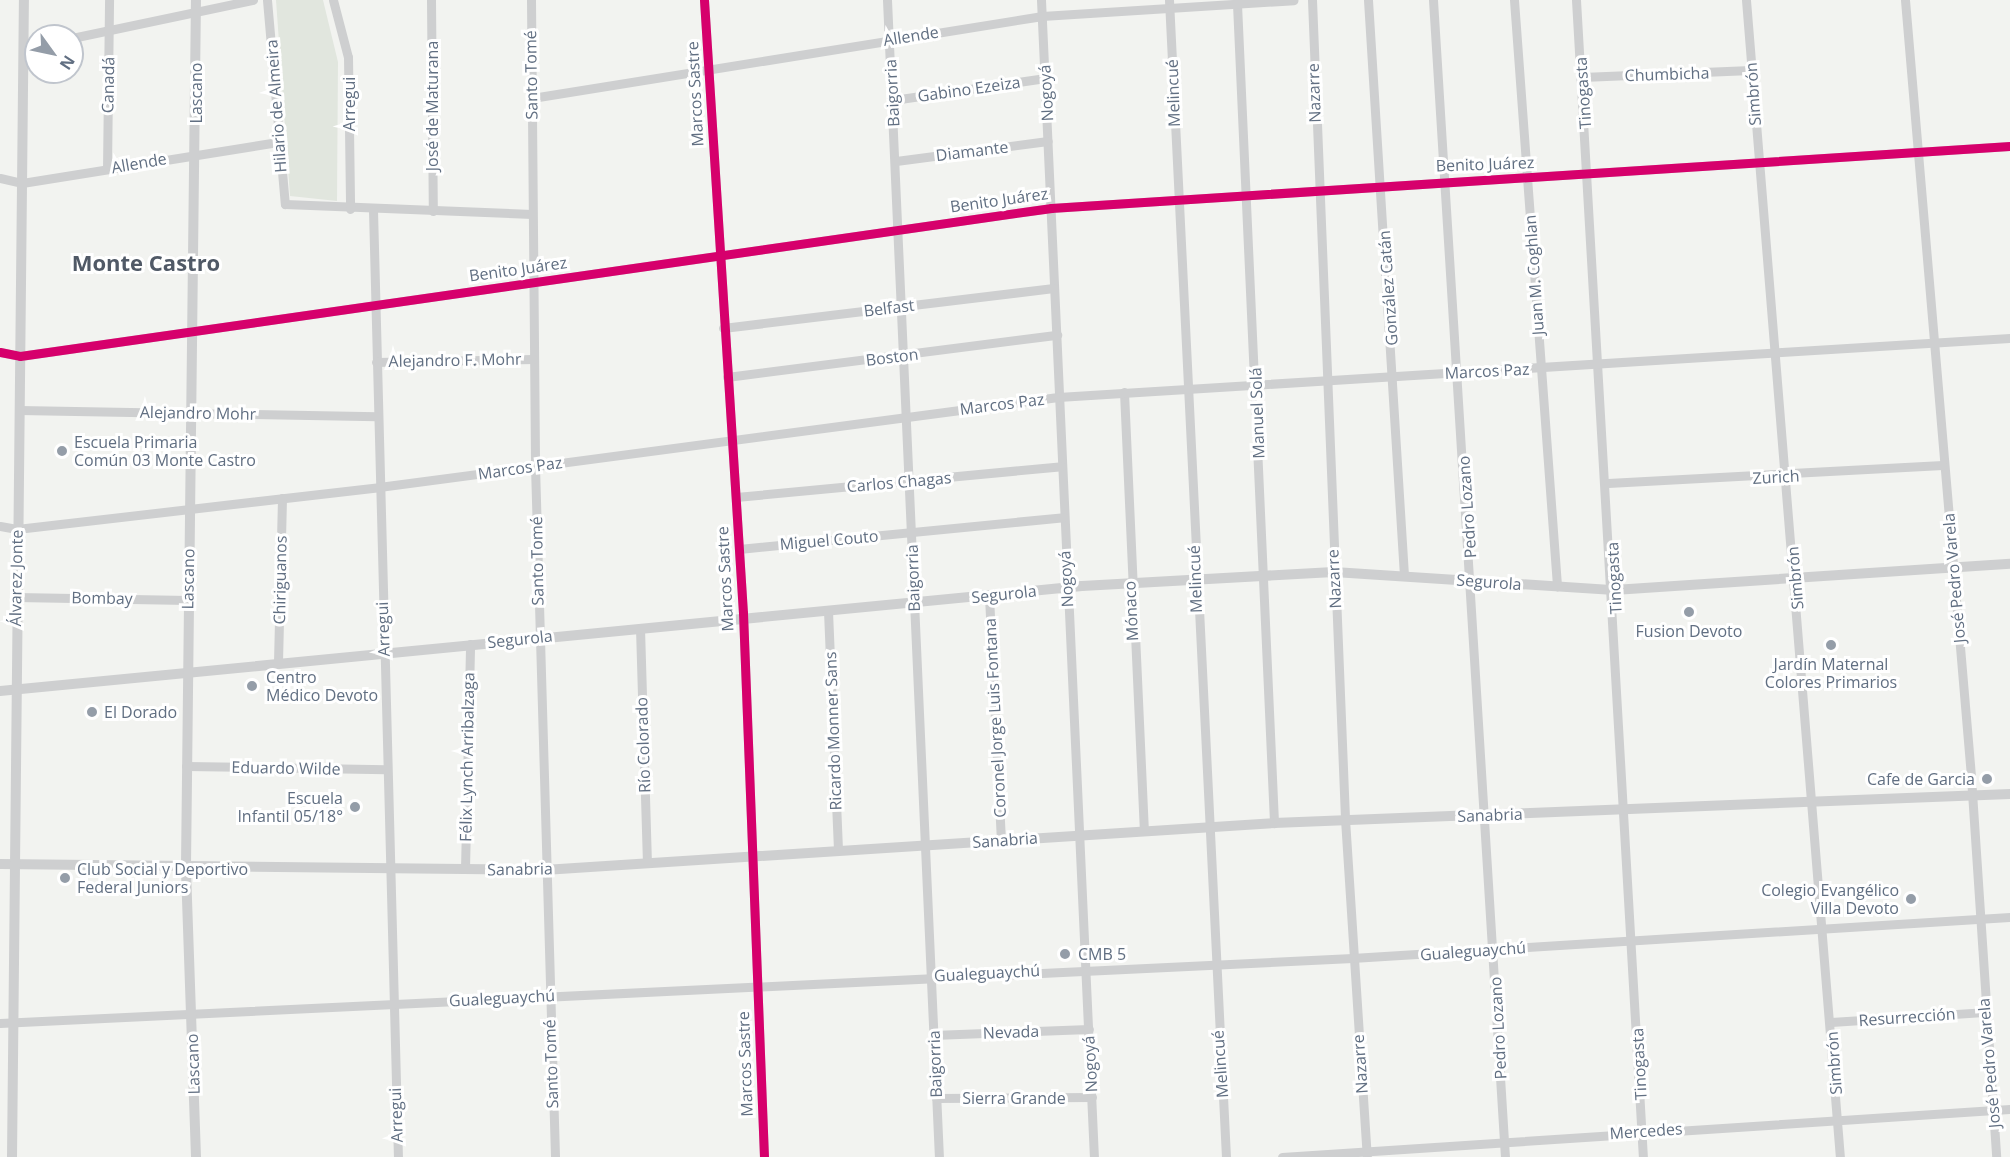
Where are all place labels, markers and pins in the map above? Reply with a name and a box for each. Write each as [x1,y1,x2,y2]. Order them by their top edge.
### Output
place label: Escuela Primaria Común 03 Monte Castro [74,432,256,470]
marker: Escuela Primaria Común 03 Monte Castro [55,444,69,458]
marker: Fusion Devoto [1682,605,1696,619]
place label: Fusion Devoto [1636,621,1742,641]
marker: Jardín Maternal Colores Primarios [1824,638,1838,652]
place label: Jardín Maternal Colores Primarios [1765,654,1897,692]
place label: Centro Médico Devoto [266,667,378,705]
marker: Centro Médico Devoto [243,677,261,695]
place label: El Dorado [104,702,177,722]
marker: El Dorado [85,705,99,719]
place label: Cafe de Garcia [1867,769,1975,789]
marker: Cafe de Garcia [1980,772,1994,786]
place label: Escuela Infantil 05/18° [237,788,343,826]
marker: Escuela Infantil 05/18° [348,800,362,814]
place label: Club Social y Deportivo Federal Juniors [77,859,248,897]
marker: Club Social y Deportivo Federal Juniors [58,871,72,885]
place label: Colegio Evangélico Villa Devoto [1761,880,1899,918]
marker: Colegio Evangélico Villa Devoto [1904,892,1918,906]
place label: CMB 5 [1078,944,1126,964]
marker: CMB 5 [1056,945,1074,963]

